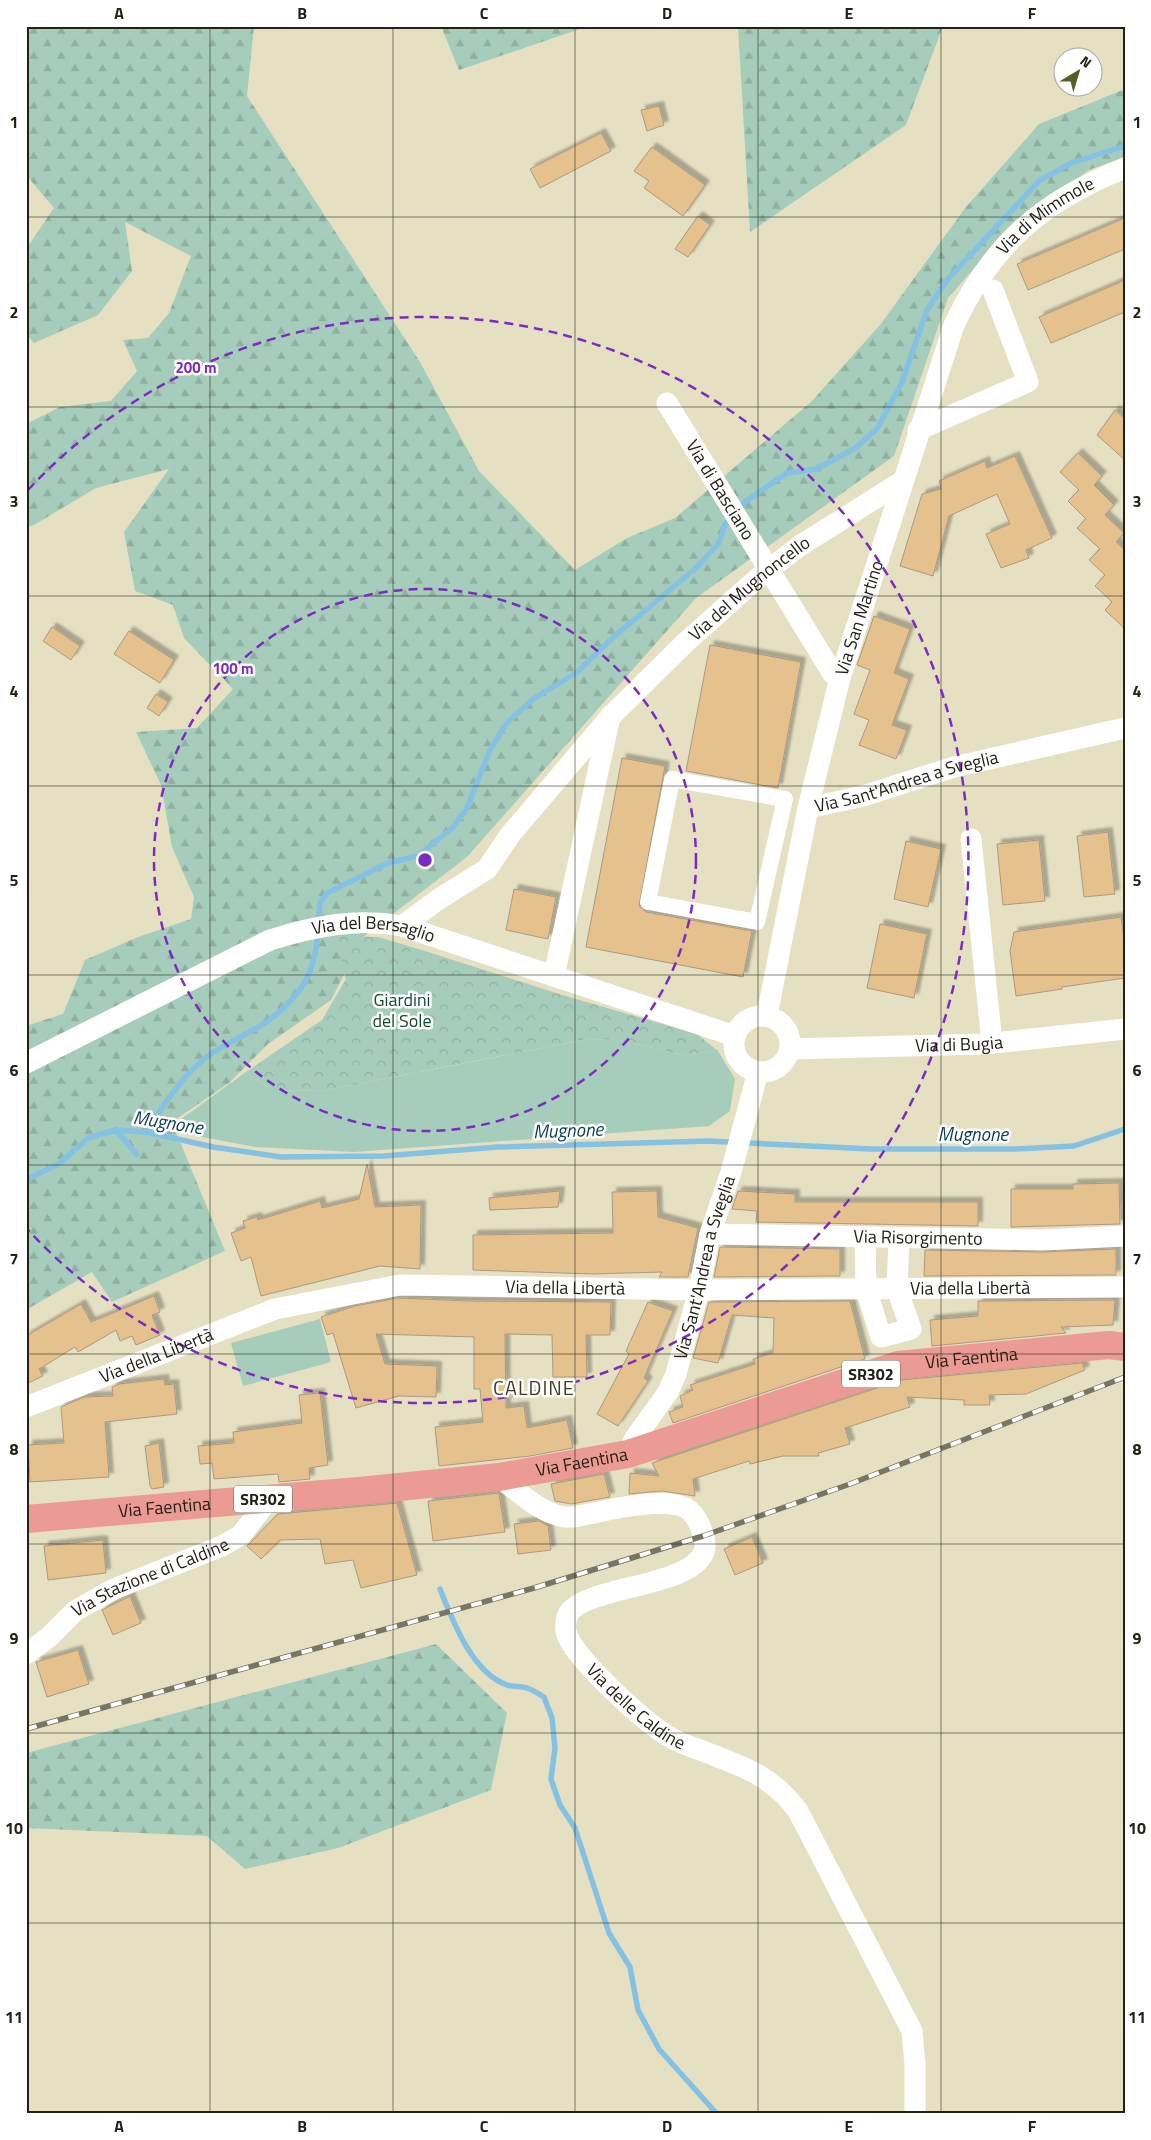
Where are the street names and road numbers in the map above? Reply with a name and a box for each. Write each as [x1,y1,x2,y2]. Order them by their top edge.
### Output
street label: Via di Mimmole [990,170,1099,260]
street label: Via di Basciano [680,434,762,545]
street label: Via del Mugnoncello [682,529,815,647]
street label: Via San Martino [828,557,890,679]
street label: Via Sant'Andrea a Sveglia [812,743,1001,819]
street label: Via del Bersaglio [309,909,439,949]
street label: Via di Bugia [915,1028,1004,1059]
street label: Via Sant'Andrea a Sveglia [667,1172,742,1363]
street label: Via Risorgimento [853,1223,983,1252]
street label: Via della Libertà [505,1273,625,1302]
street label: Via della Libertà [910,1274,1030,1302]
street label: Via della Libertà [95,1321,217,1390]
street label: Via Faentina [924,1340,1019,1375]
road number: SR302 [842,1360,900,1388]
street label: Via Faentina [534,1440,630,1483]
road number: SR302 [234,1486,292,1512]
street label: Via Faentina [117,1490,212,1524]
street label: Via Stazione di Caldine [66,1531,234,1623]
street label: Via delle Caldine [580,1657,690,1756]

